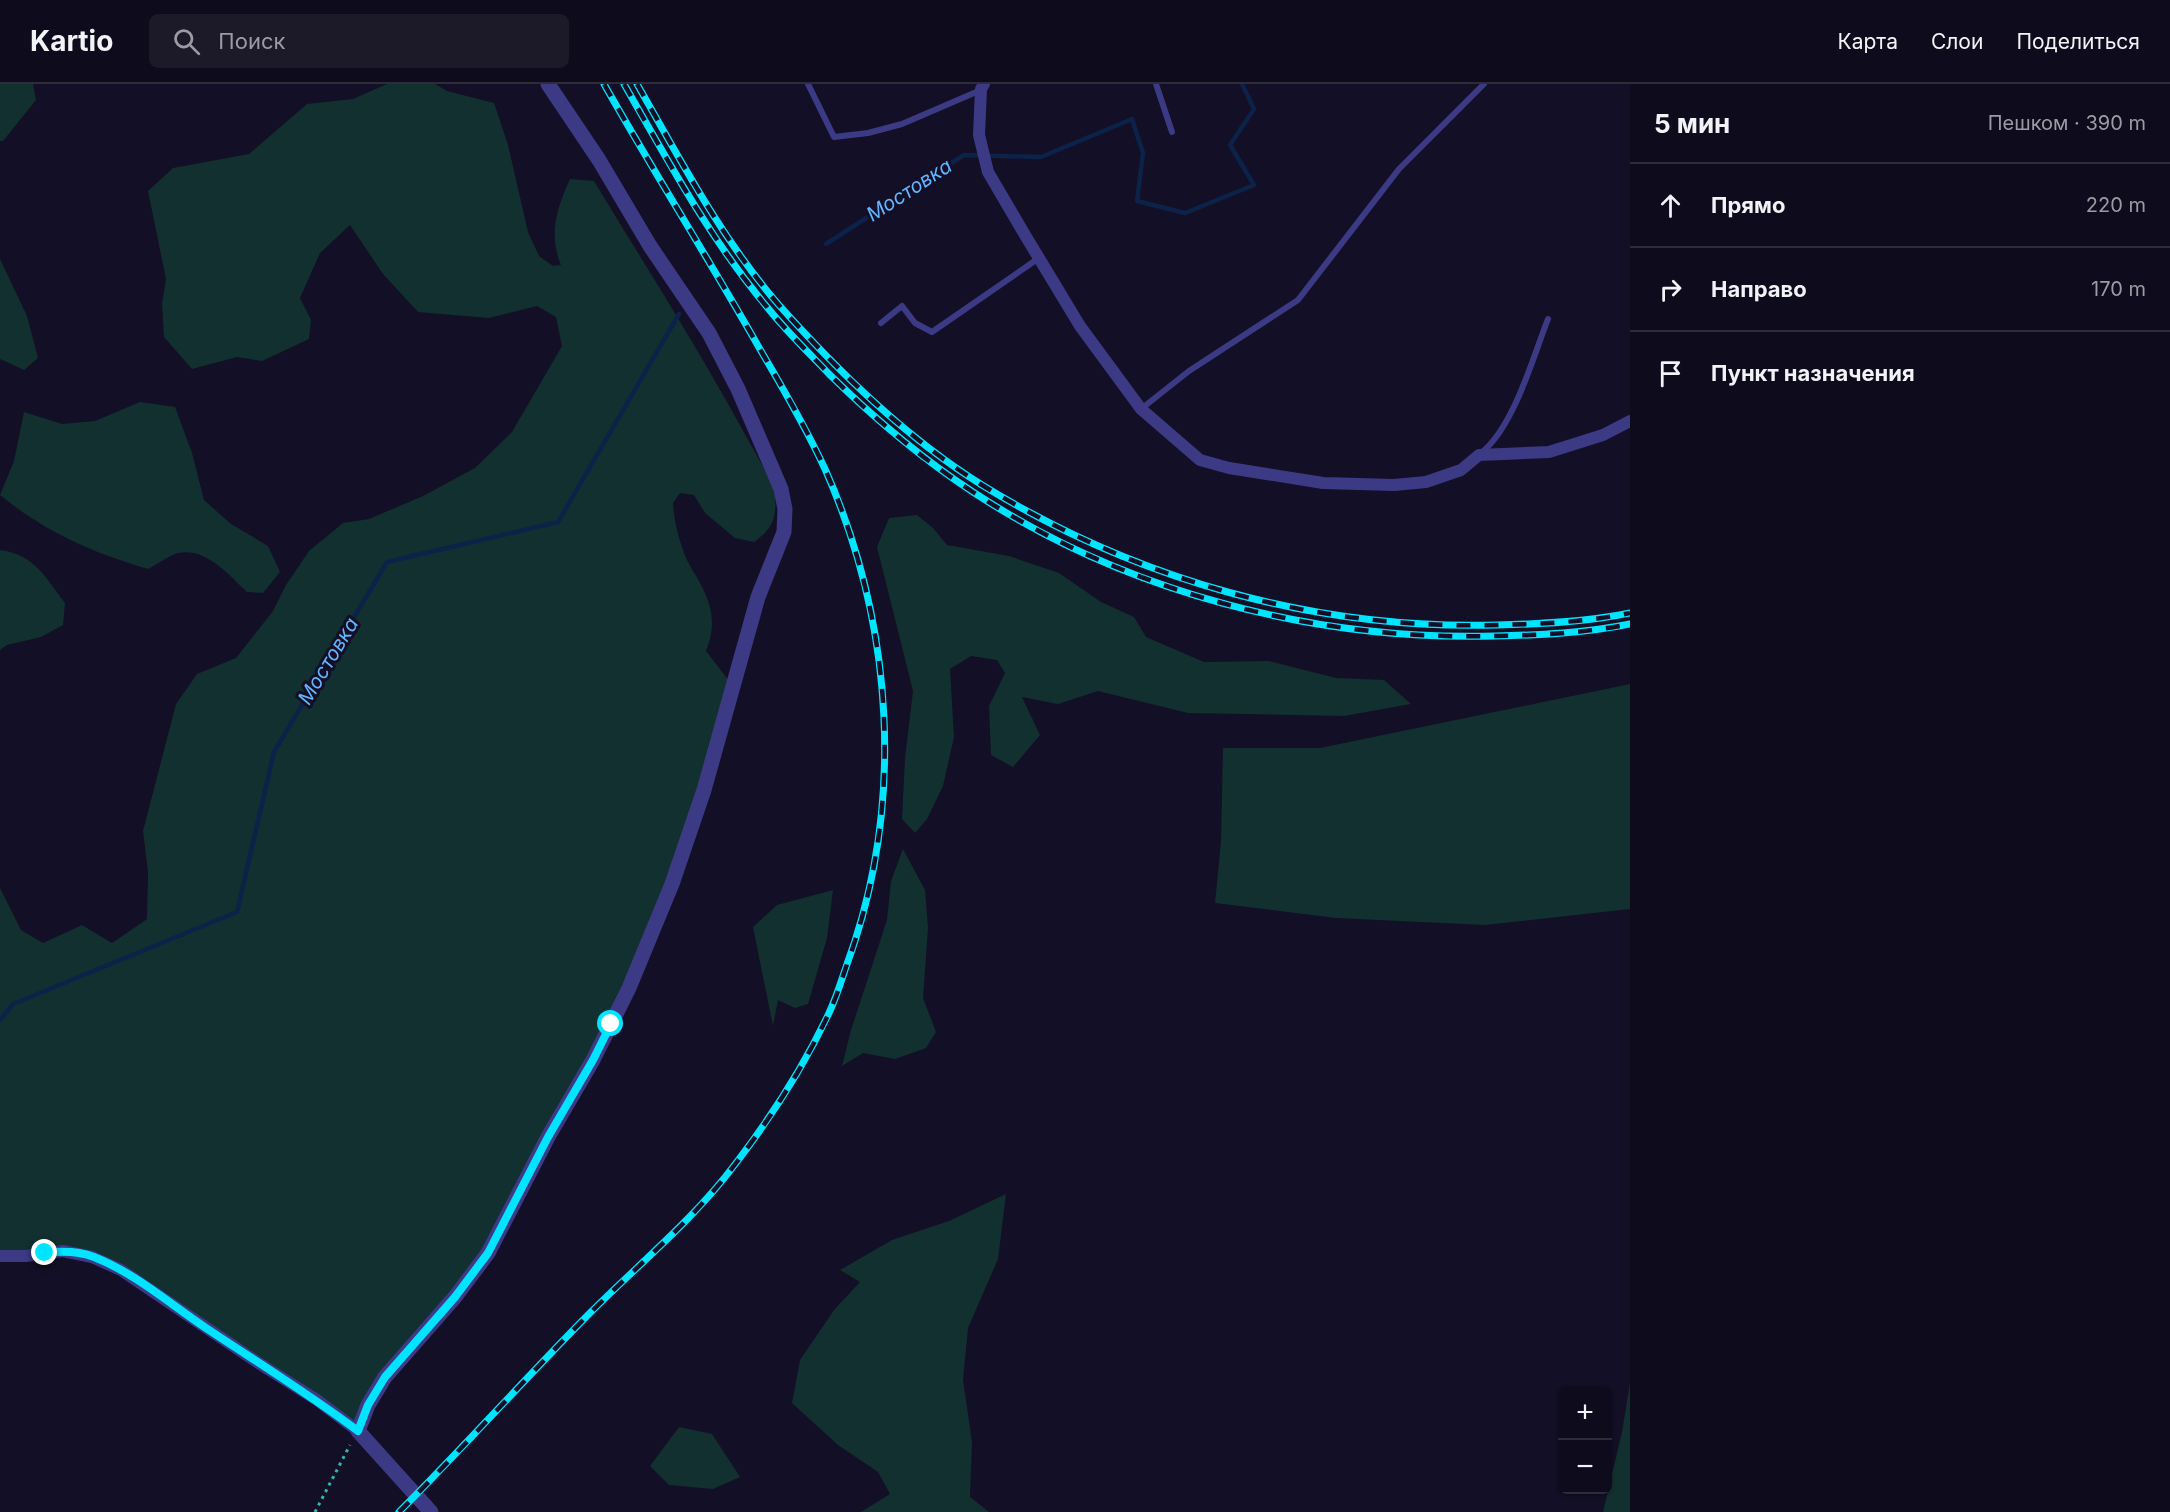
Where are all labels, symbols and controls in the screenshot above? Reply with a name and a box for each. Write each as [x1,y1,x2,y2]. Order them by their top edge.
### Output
search box [149,14,569,68]
text: Kartio [30,24,113,58]
icon: search [170,25,203,58]
text: Поиск [218,28,285,54]
text: Карта [1838,29,1898,54]
text: Слои [1931,29,1983,54]
text: Поделиться [2016,29,2140,54]
text: 5 мин [1654,108,1730,139]
text: Пешком · 390 m [1988,111,2146,135]
water label: Мостовка [862,154,956,226]
icon: ahead [1654,189,1687,222]
text: Прямо [1711,192,1785,218]
text: 220 m [2086,193,2146,217]
icon: right [1654,273,1687,306]
text: Направо [1711,276,1807,302]
text: 170 m [2091,277,2146,301]
icon: arrive [1654,357,1687,390]
text: Пункт назначения [1711,360,1915,386]
water label: Мостовка [293,613,363,709]
route start [597,1010,623,1036]
route end [31,1239,57,1265]
map controls [1558,1386,1612,1494]
button: + [1558,1386,1612,1440]
button: − [1558,1440,1612,1494]

